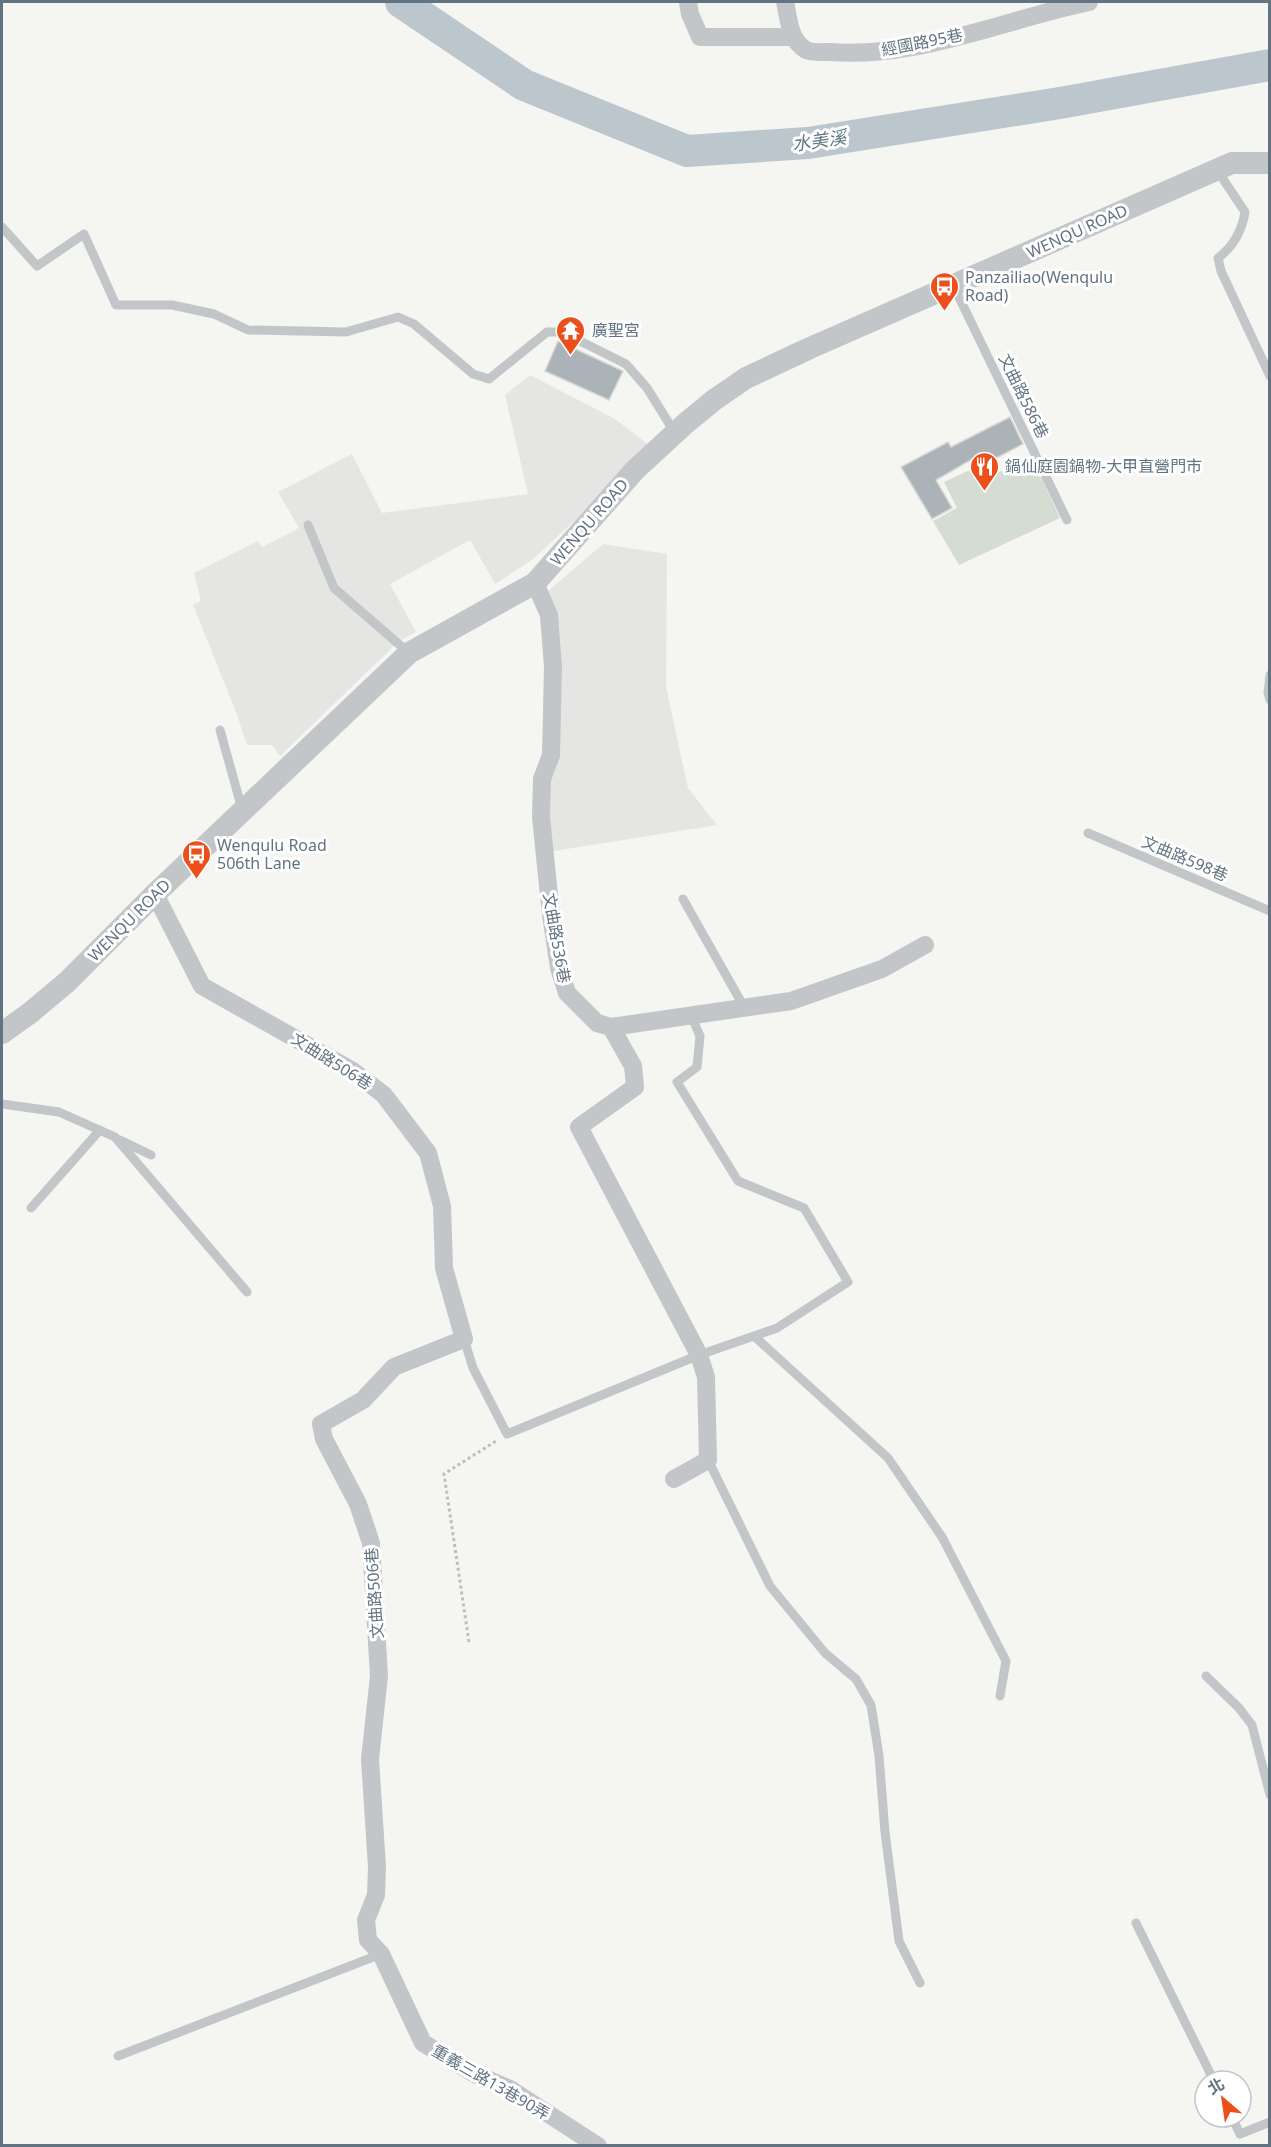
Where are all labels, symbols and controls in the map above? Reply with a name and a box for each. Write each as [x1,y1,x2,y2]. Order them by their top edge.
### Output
street label: 經國路95巷 [880,23,964,61]
water label: 水美溪 [791,124,850,156]
street label: WENQU ROAD [1023,199,1131,263]
place label: Panzailiao(Wenqulu Road) [965,266,1113,306]
bus stop icon: Panzailiao(Wenqulu Road) [928,270,960,312]
temple icon: 廣聖宮 [555,314,587,356]
place label: 廣聖宮 [592,319,640,341]
street label: 文曲路586巷 [994,350,1054,442]
restaurant icon: 鍋仙庭園鍋物-大甲直營門市 [968,450,1000,492]
place label: 鍋仙庭園鍋物-大甲直營門市 [1005,455,1202,477]
street label: WENQU ROAD [545,474,633,570]
street label: 文曲路598巷 [1139,830,1231,886]
place label: Wenqulu Road 506th Lane [217,834,327,874]
bus stop icon: Wenqulu Road 506th Lane [180,838,212,880]
street label: WENQU ROAD [83,874,175,966]
street label: 文曲路536巷 [538,891,576,985]
street label: 文曲路506巷 [287,1027,377,1095]
street label: 文曲路506巷 [360,1547,388,1639]
street label: 重義三路13巷90弄 [428,2039,554,2125]
north arrow [1193,2069,1253,2129]
text: 北 [1203,2072,1228,2099]

